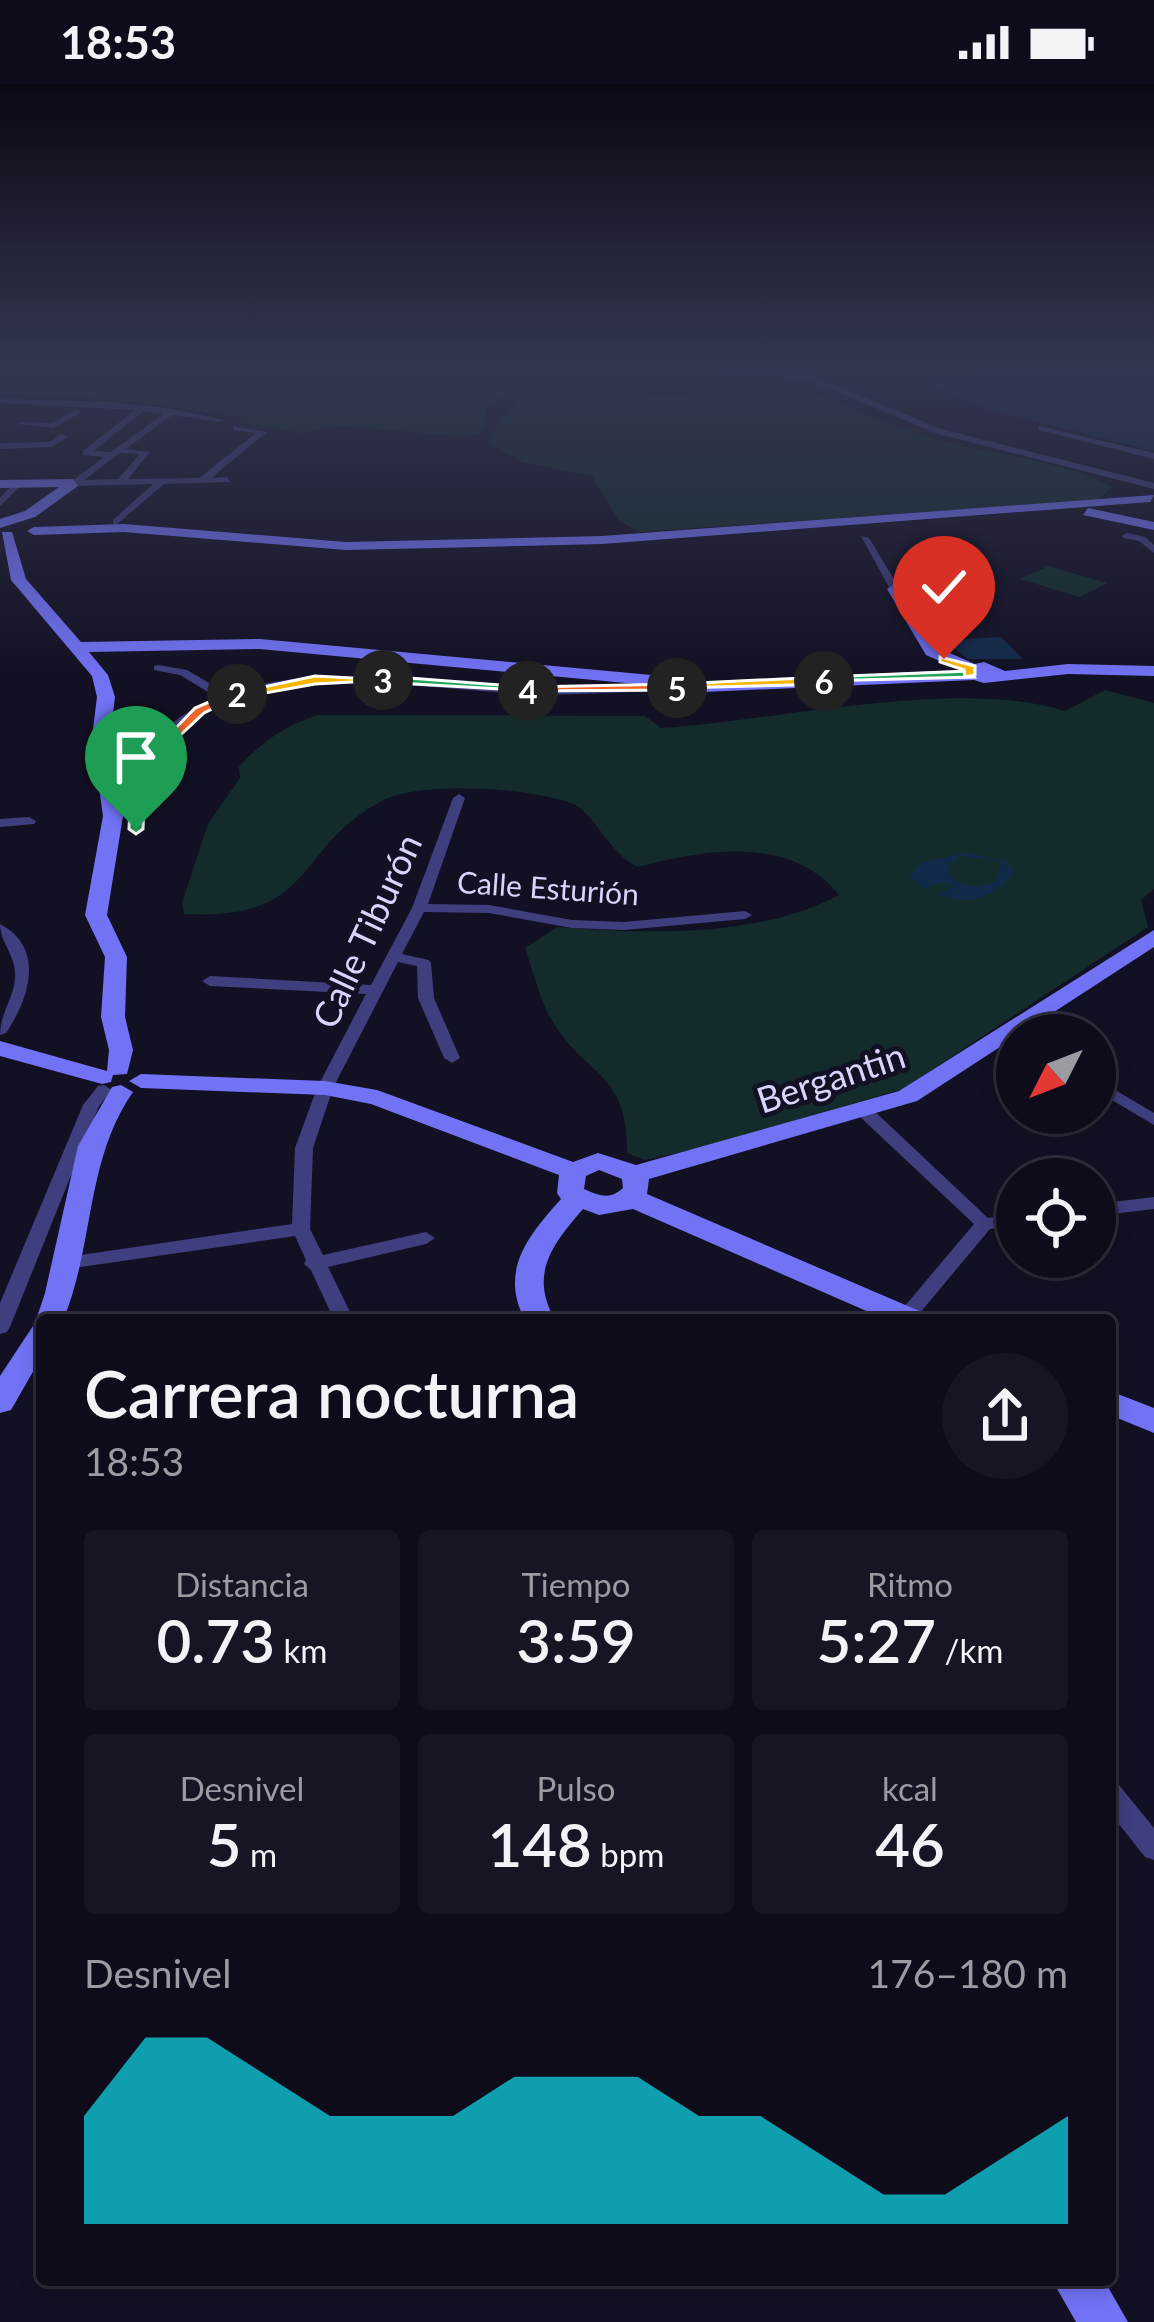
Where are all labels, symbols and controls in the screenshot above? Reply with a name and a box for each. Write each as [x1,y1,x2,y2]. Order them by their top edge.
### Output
text: 18:53 [60,15,176,69]
pin [893,536,995,659]
icon: check [911,554,977,620]
pin: 3 [353,650,413,710]
pin: 6 [794,651,854,711]
pin: 5 [647,658,707,718]
text: 3 [373,660,393,700]
pin: 4 [498,661,558,721]
text: 6 [814,661,834,701]
pin: 2 [207,664,267,724]
text: 5 [667,668,687,708]
text: 4 [518,671,538,711]
text: 2 [227,674,247,714]
pin [85,706,187,829]
icon: arrive [103,724,169,790]
street label: Calle Tiburón [302,827,430,1035]
street label: Calle Esturión [456,863,640,911]
north arrow [996,1014,1116,1134]
map controls [996,1014,1116,1278]
street label: Bergantin [751,1032,910,1122]
button: locate [996,1158,1116,1278]
text: Carrera nocturna [84,1353,579,1432]
button: share [942,1353,1068,1479]
text: 18:53 [84,1438,184,1484]
text: Distancia [175,1564,309,1604]
text: Tiempo [521,1564,631,1604]
text: Ritmo [867,1564,953,1604]
text: 0.73 [157,1604,275,1676]
text: 3:59 [516,1604,636,1676]
text: 5:27 [817,1604,936,1676]
text: km [275,1630,327,1670]
text: /km [936,1630,1003,1670]
text: Desnivel [180,1768,304,1808]
text: Pulso [537,1768,615,1808]
text: kcal [882,1768,938,1808]
text: 5 [207,1808,242,1880]
text: 148 [488,1808,592,1880]
text: 46 [875,1808,945,1880]
text: m [242,1834,277,1874]
text: bpm [592,1834,664,1874]
text: Desnivel [84,1950,231,1996]
text: 176–180 m [868,1950,1068,1996]

